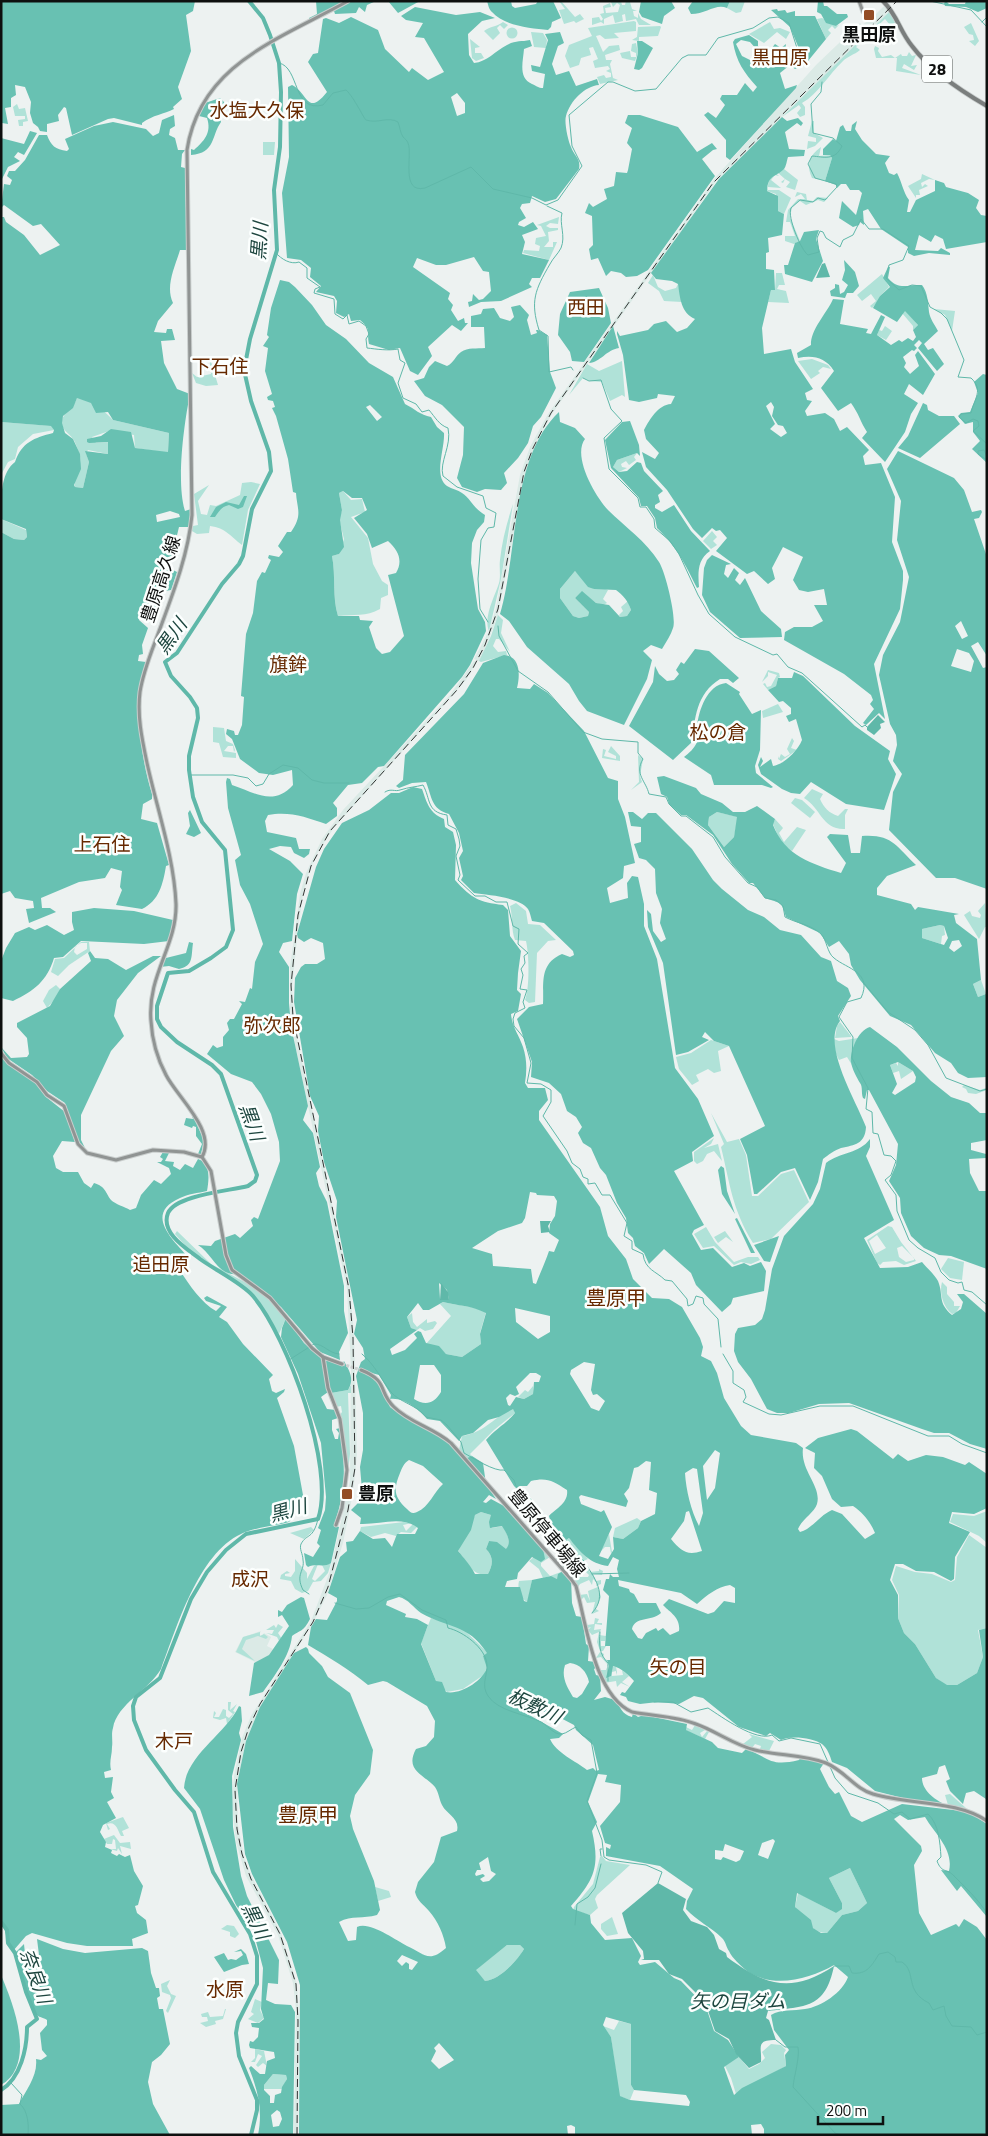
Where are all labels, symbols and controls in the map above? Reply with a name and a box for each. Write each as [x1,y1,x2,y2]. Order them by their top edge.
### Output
marker: 黒田原 [862,8,876,22]
place label: 黒田原 [842,21,896,48]
district label: 黒田原 [751,42,809,71]
road number: 28 [922,56,952,82]
district label: 水塩大久保 [209,95,305,124]
water label: 黒川 [243,219,274,261]
district label: 西田 [567,292,605,321]
district label: 下石住 [191,351,249,380]
street label: 豊原高久線 [134,532,187,626]
water label: 黒川 [148,610,195,660]
district label: 旗鉾 [269,649,307,678]
district label: 松の倉 [689,717,747,746]
district label: 上石住 [73,829,131,858]
district label: 弥次郎 [243,1010,301,1039]
water label: 黒川 [232,1099,273,1147]
district label: 追田原 [132,1249,190,1278]
district label: 豊原甲 [586,1282,646,1313]
place label: 豊原 [358,1480,394,1507]
street label: 豊原停車場線 [502,1483,592,1583]
marker: 豊原 [340,1487,354,1501]
water label: 黒川 [266,1490,312,1528]
district label: 成沢 [231,1564,269,1593]
district label: 矢の目 [649,1652,707,1681]
water label: 板敷川 [503,1680,569,1732]
district label: 木戸 [155,1726,193,1755]
district label: 豊原甲 [278,1799,338,1830]
water label: 黒川 [235,1897,279,1946]
water label: 奈良川 [13,1944,61,2009]
district label: 水原 [206,1974,244,2003]
water label: 矢の目ダム [690,1986,786,2015]
scale bar [818,2094,883,2126]
text: 200 m [826,2099,867,2122]

